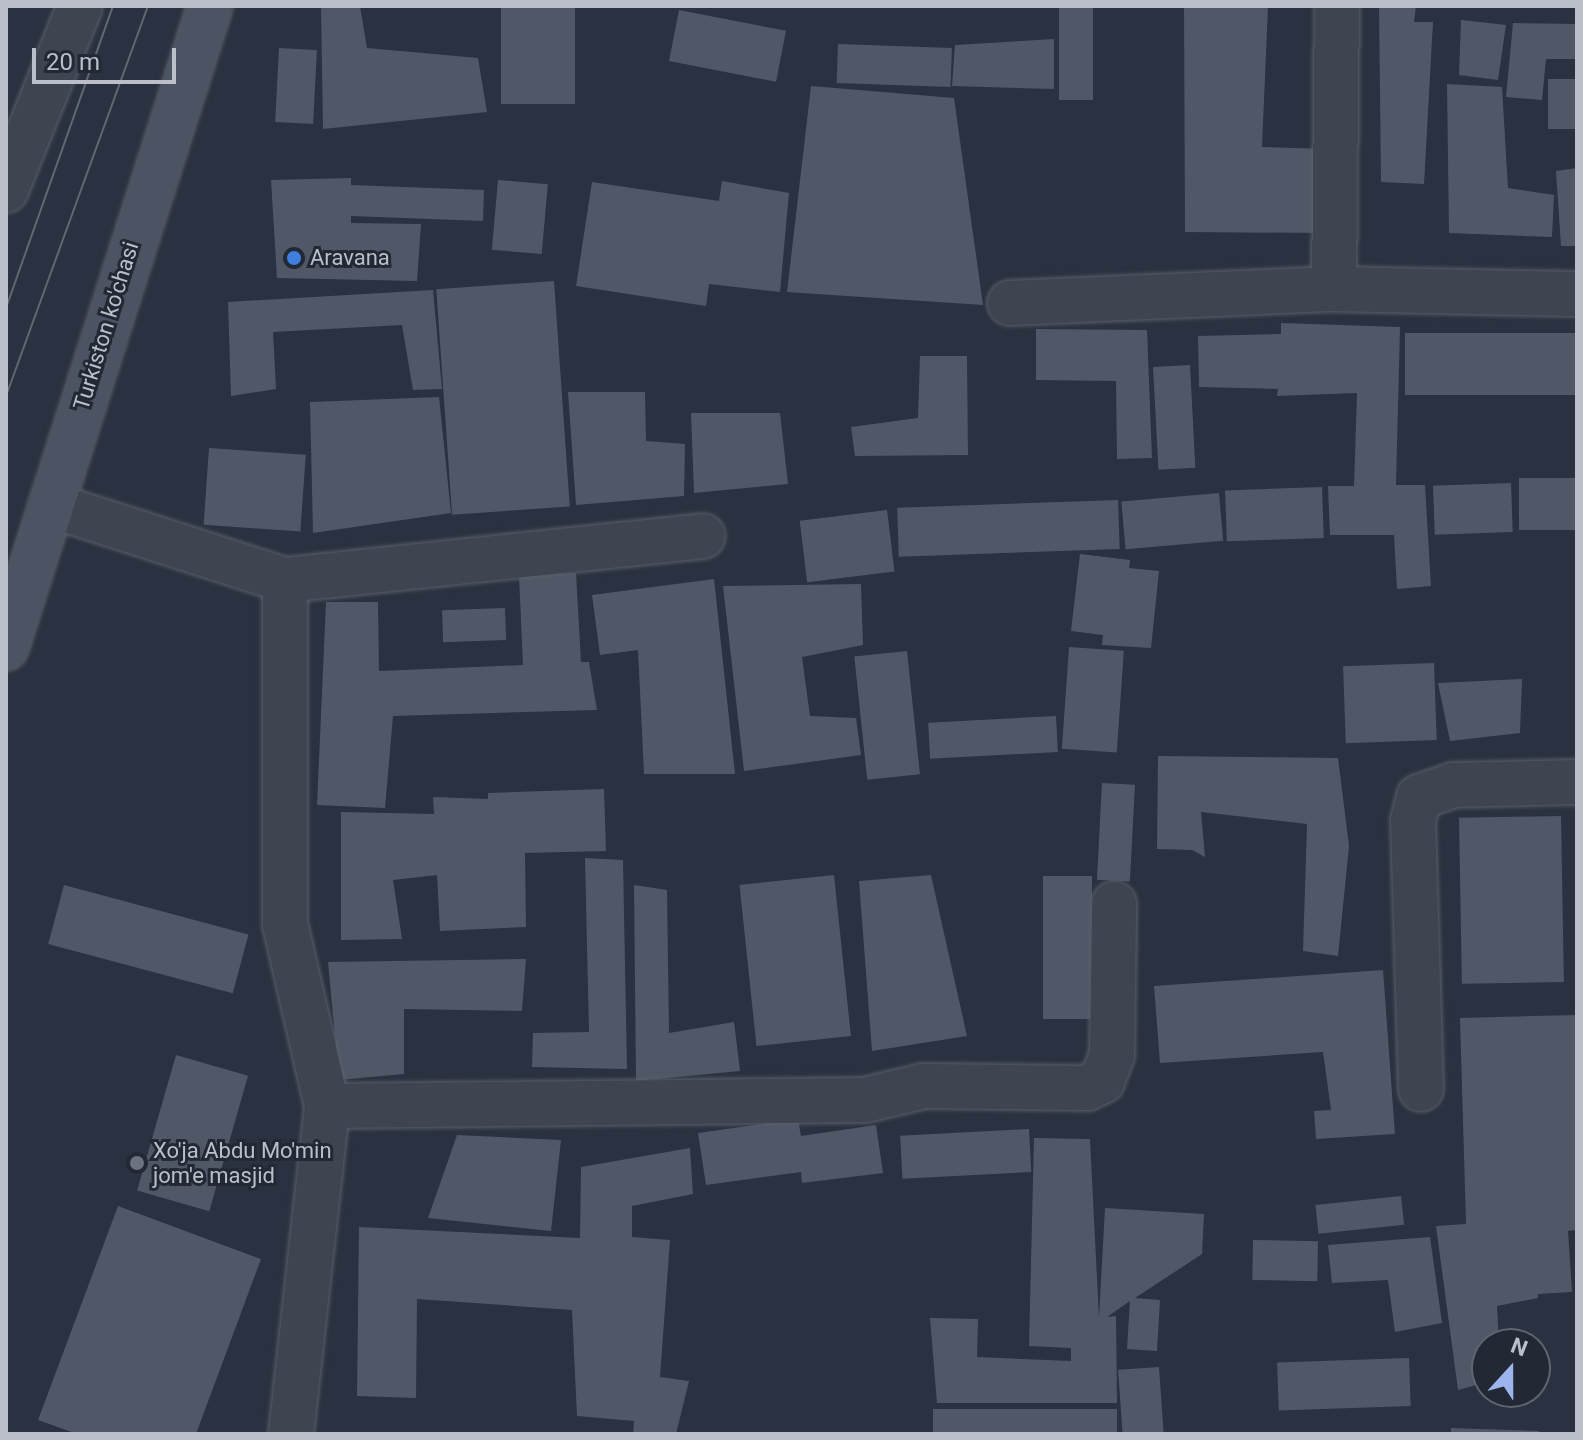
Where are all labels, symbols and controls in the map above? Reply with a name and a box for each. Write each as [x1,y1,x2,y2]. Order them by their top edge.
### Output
scale bar [36,32,180,82]
text: 20 m [46,48,100,76]
street label: Turkiston ko'chasi [68,239,144,413]
place label: Aravana [310,245,390,271]
marker: Aravana [285,249,303,267]
place label: Xo'ja Abdu Mo'min jom'e masjid [153,1137,332,1188]
marker: Xo'ja Abdu Mo'min jom'e masjid [128,1154,146,1172]
north arrow [1471,1328,1551,1408]
text: N [1507,1333,1531,1361]

